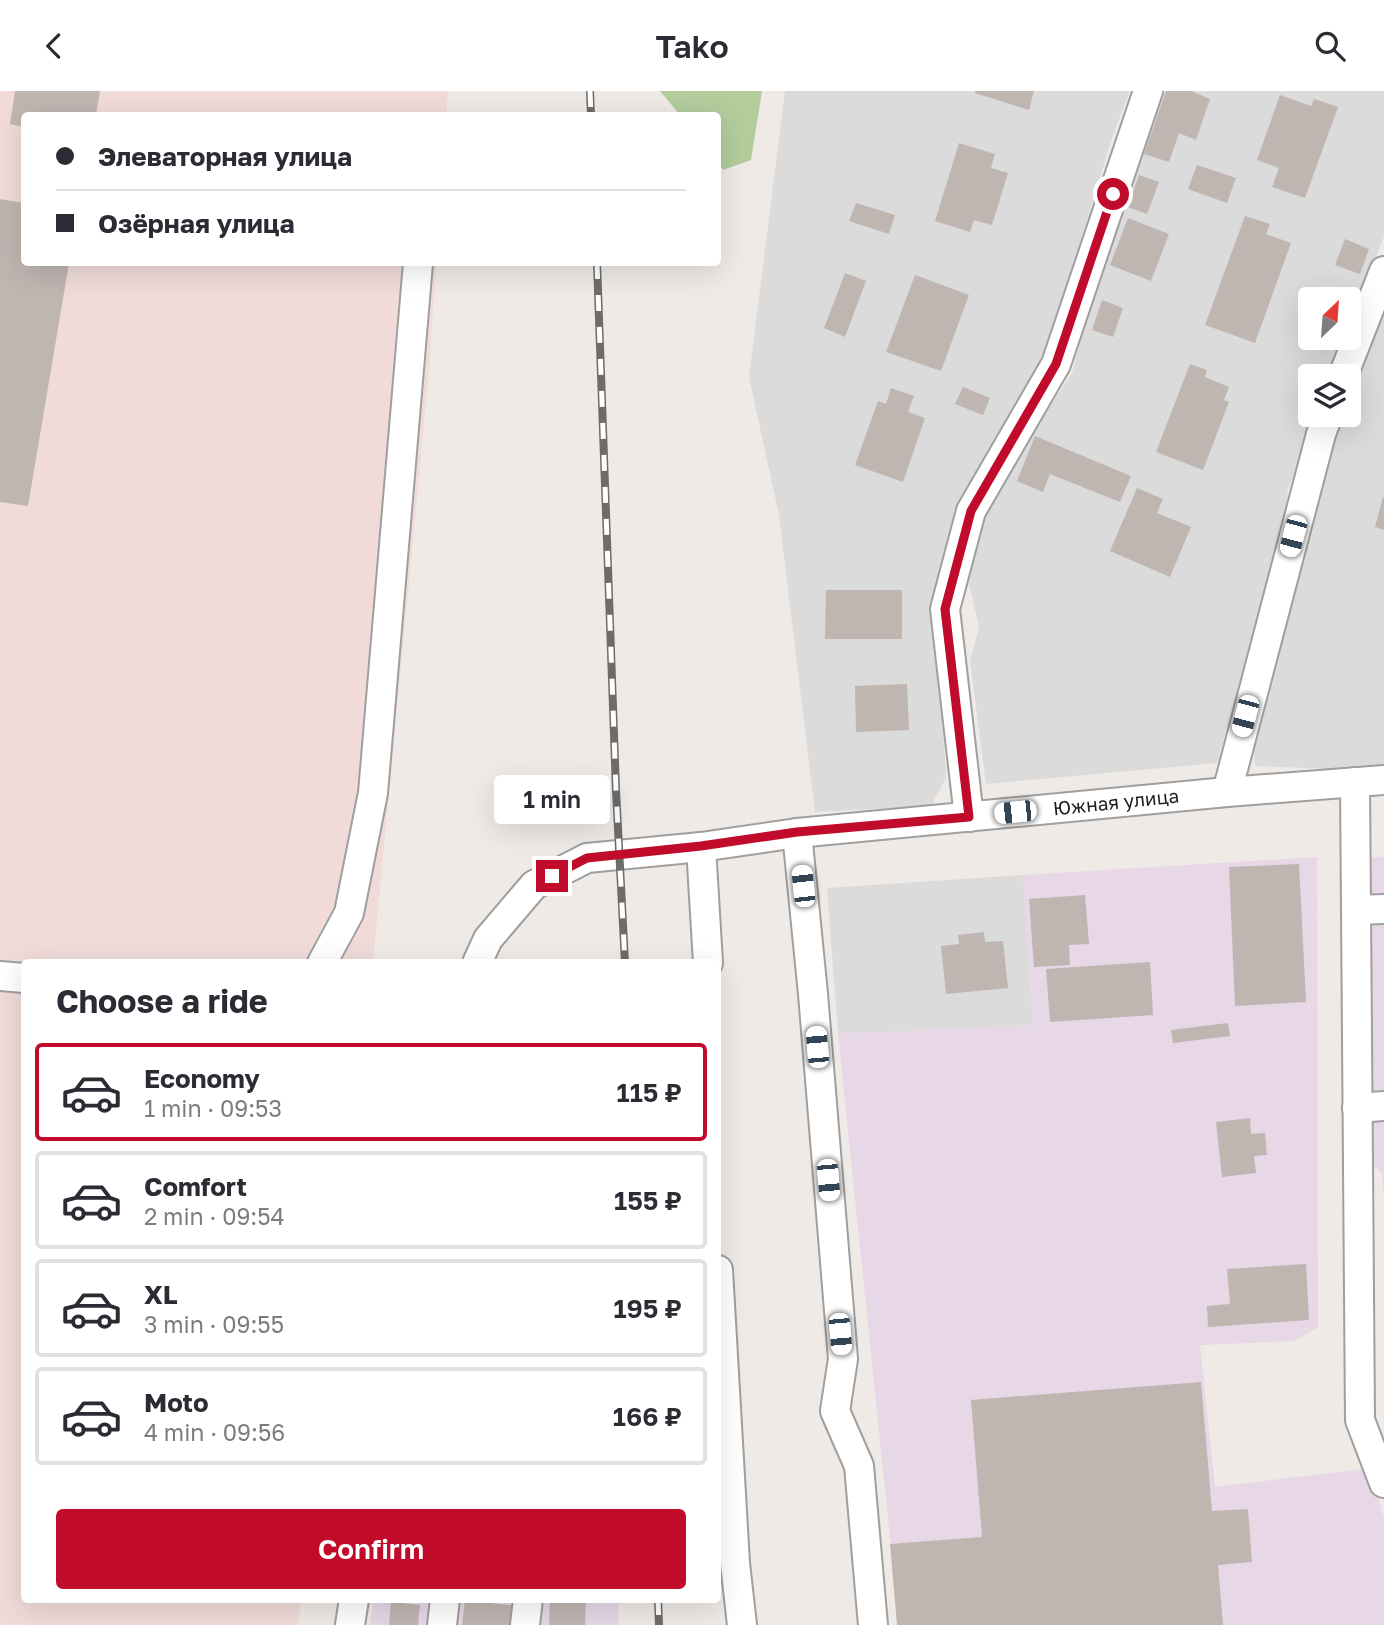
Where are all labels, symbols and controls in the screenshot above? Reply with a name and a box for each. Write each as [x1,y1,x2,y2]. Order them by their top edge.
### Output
icon: back [35,27,73,65]
text: Tako [655,27,729,65]
icon: search [1311,27,1349,65]
text: Элеваторная улица [98,141,352,172]
route start [1097,178,1129,210]
text: Озёрная улица [98,208,295,239]
north arrow [1298,287,1362,350]
map controls [1298,287,1361,427]
button: layers [1298,364,1361,427]
car [1278,513,1309,559]
car [1230,693,1261,739]
callout: 1 min [494,775,610,823]
street label: Южная улица [1052,783,1180,820]
text: 1 min [523,785,581,813]
car [994,799,1037,825]
route end [536,860,568,892]
car [791,864,816,908]
text: Choose a ride [56,982,268,1020]
car [805,1025,830,1069]
icon: car [60,1061,123,1124]
text: Economy [144,1063,260,1094]
text: 115 ₽ [617,1077,682,1108]
text: 1 min · 09:53 [144,1094,282,1122]
car [816,1158,841,1202]
icon: car [60,1169,123,1232]
text: Comfort [144,1171,247,1202]
text: 155 ₽ [614,1185,682,1216]
text: 2 min · 09:54 [144,1202,285,1230]
icon: car [60,1277,123,1340]
text: XL [144,1279,178,1310]
text: 195 ₽ [613,1293,682,1324]
text: 3 min · 09:55 [144,1310,284,1338]
car [828,1312,853,1356]
icon: car [60,1385,123,1448]
text: Moto [144,1387,209,1418]
text: 166 ₽ [613,1401,682,1432]
text: 4 min · 09:56 [144,1418,285,1446]
button: Confirm [56,1509,686,1589]

